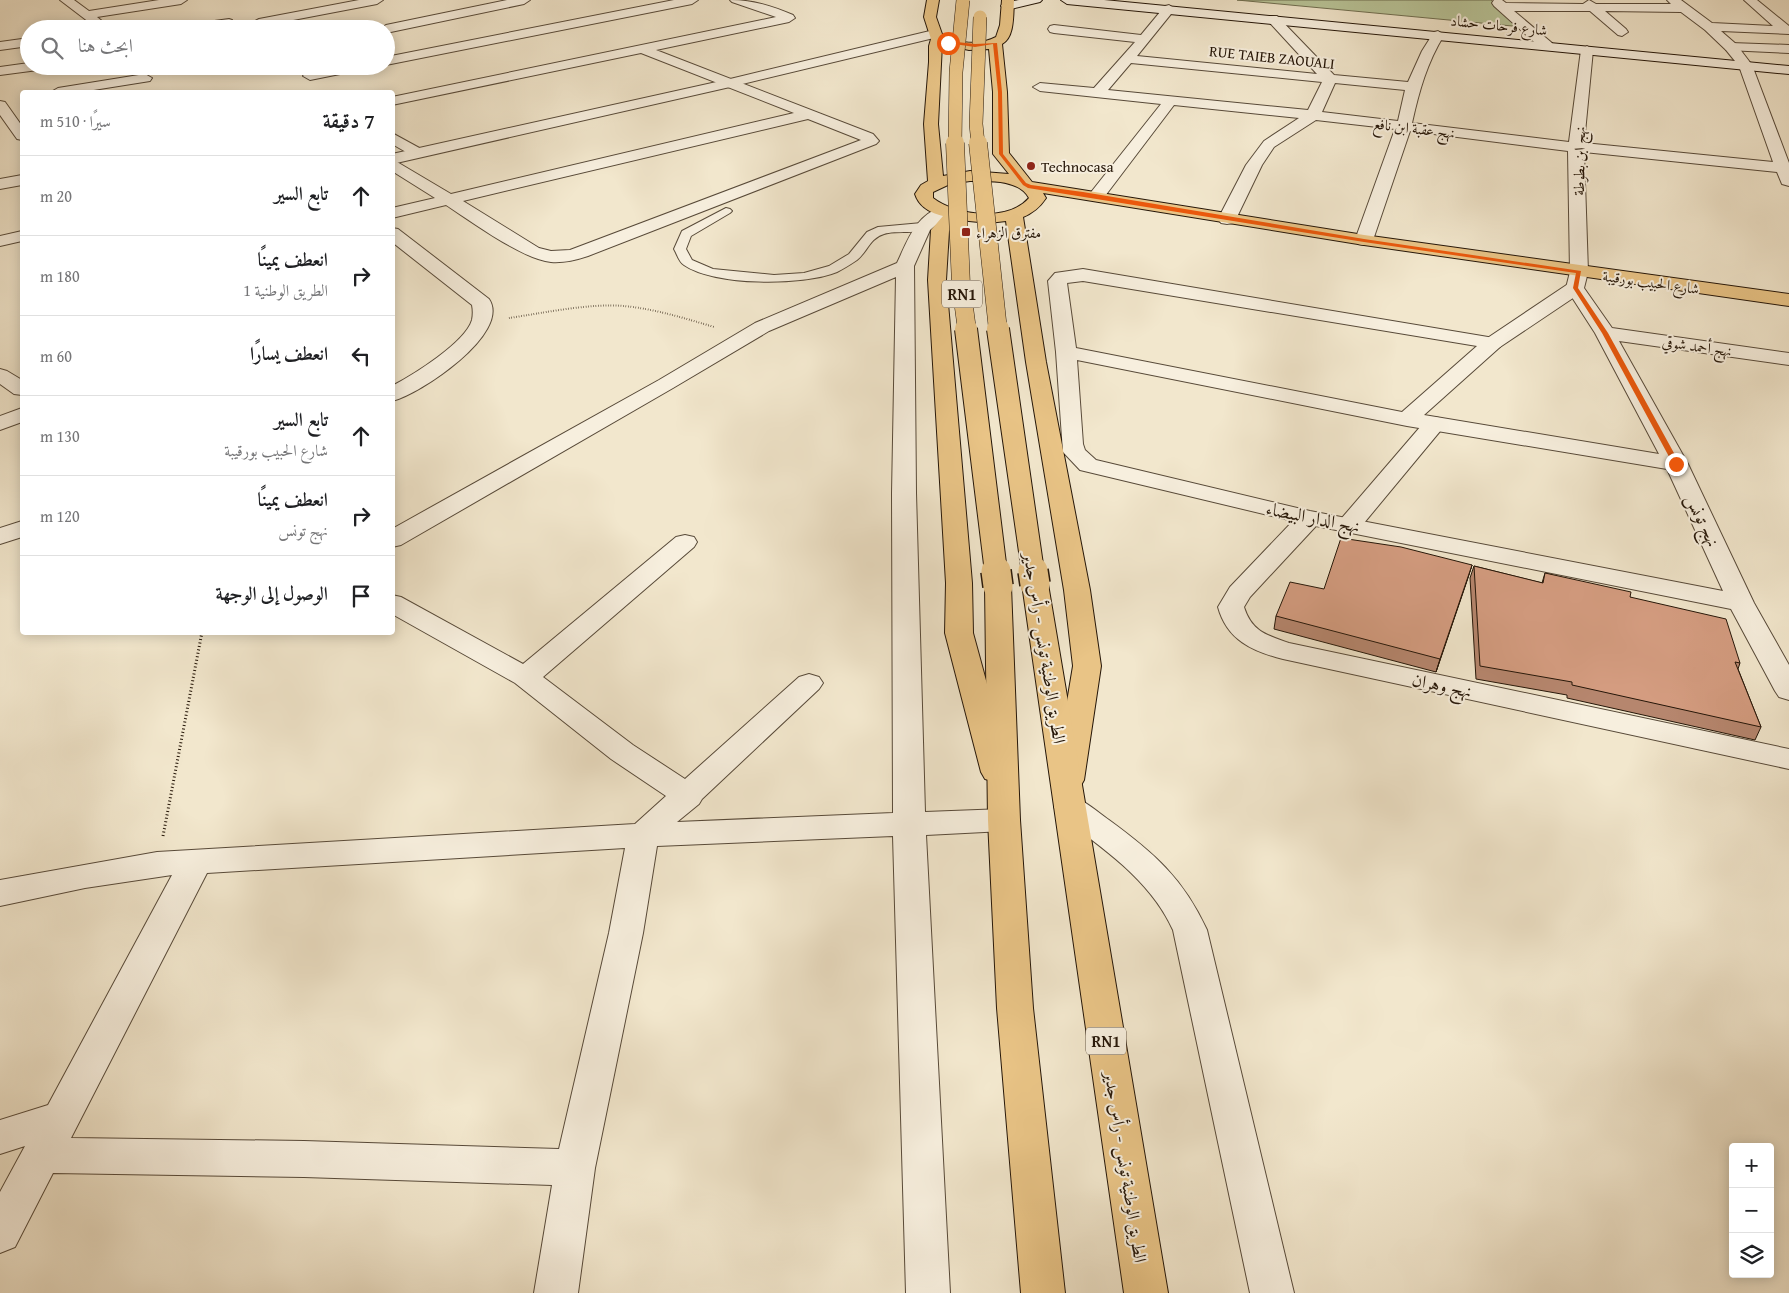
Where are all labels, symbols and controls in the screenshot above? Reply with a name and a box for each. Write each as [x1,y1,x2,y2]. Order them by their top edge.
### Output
street label: شارع فرحات حشاد [1449,9,1548,44]
search box [20,20,395,75]
text: ابحث هنا [78,31,133,59]
route start [937,32,960,55]
icon: search [38,34,66,62]
street label: RUE TAIEB ZAOUALI [1208,40,1336,74]
text: 7 دقيقة [323,105,375,136]
text: سيرًا · 510 m [40,109,111,133]
street label: نهج عقبة ابن نافع [1371,113,1456,147]
street label: نهج ابن بطوطة [1568,126,1594,196]
place label: Technocasa [1041,156,1114,177]
marker: Technocasa [1025,160,1037,172]
text: تابع السير [274,179,328,207]
icon: ahead [347,182,375,210]
text: 20 m [40,184,72,208]
place label: مفترق الزهراء [976,222,1041,243]
marker: مفترق الزهراء [960,226,972,238]
text: انعطف يمينًا [258,245,328,273]
icon: right [347,262,375,290]
text: 180 m [40,264,80,288]
street label: شارع الحبيب بورقيبة [1601,265,1701,302]
text: الطريق الوطنية 1 [243,278,328,302]
road number: RN1 [942,280,982,308]
street label: نهج أحمد شوقي [1660,331,1733,365]
text: انعطف يسارًا [250,339,328,367]
icon: left [347,342,375,370]
text: 60 m [40,344,72,368]
text: تابع السير [274,405,328,433]
icon: ahead [347,422,375,450]
text: 130 m [40,424,80,448]
text: شارع الحبيب بورقيبة [224,438,328,462]
route end [1665,453,1688,476]
text: انعطف يمينًا [258,485,328,513]
street label: نهج تونس [1676,489,1727,552]
street label: نهج الدار البيضاء [1263,495,1362,542]
icon: right [347,502,375,530]
text: 120 m [40,504,80,528]
text: نهج تونس [278,518,328,542]
street label: الطريق الوطنية تونس - رأس جدير [1016,549,1073,745]
text: الوصول إلى الوجهة [216,579,328,607]
icon: arrive [347,582,375,610]
street label: نهج وهران [1409,665,1475,707]
road number: RN1 [1086,1028,1126,1054]
street label: الطريق الوطنية تونس - رأس جدير [1097,1068,1154,1264]
map controls [1729,1143,1774,1278]
button: + [1729,1143,1774,1188]
button: − [1729,1188,1774,1233]
button: layers [1729,1233,1774,1278]

